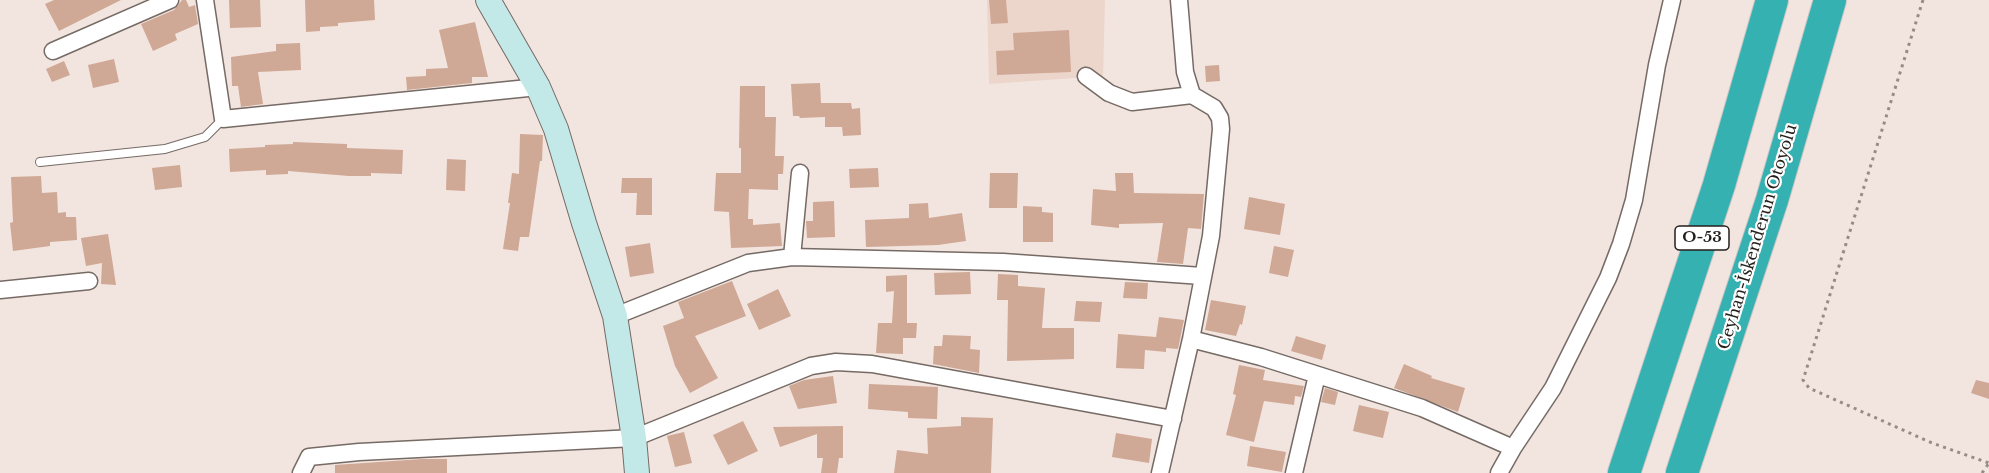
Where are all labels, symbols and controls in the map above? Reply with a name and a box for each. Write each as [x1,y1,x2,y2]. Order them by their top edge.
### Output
street label: Ceyhan-İskenderun Otoyolu [1714,122,1802,352]
road number: O-53 [1675,226,1729,250]

